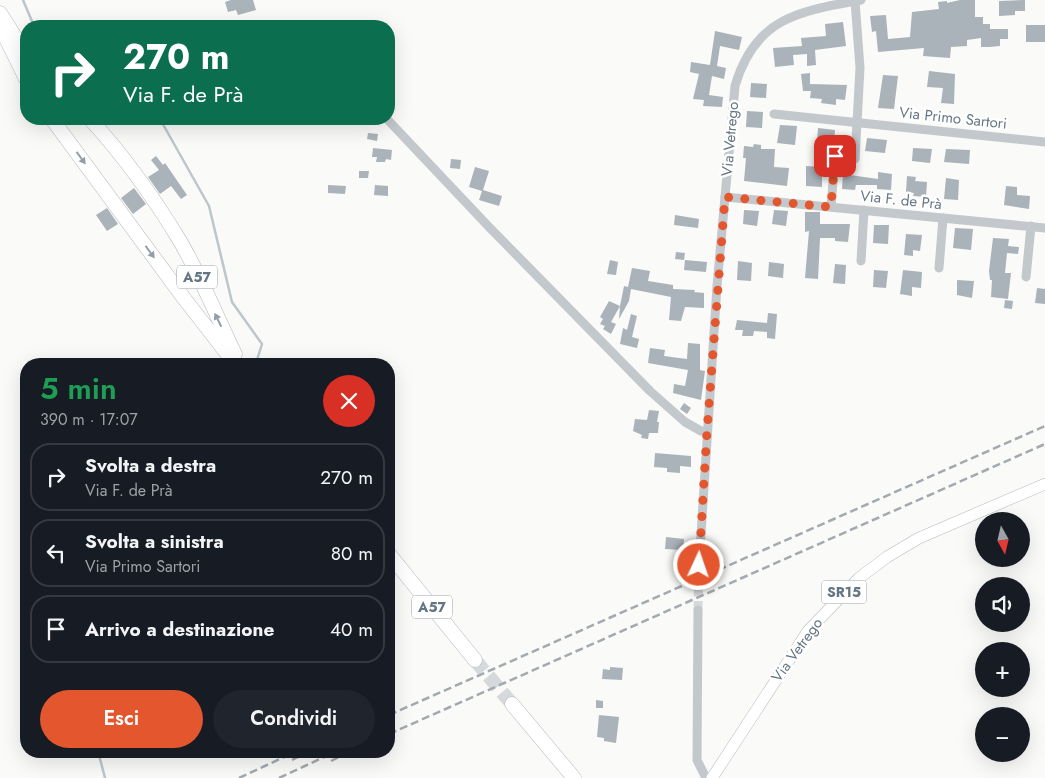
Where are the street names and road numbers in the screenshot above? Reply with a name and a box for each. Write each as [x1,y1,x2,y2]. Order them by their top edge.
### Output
street label: Via Vetrego [716,101,744,177]
street label: Via Primo Sartori [898,101,1008,135]
street label: Via F. de Prà [859,185,943,215]
road number: A57 [177,266,217,288]
road number: SR15 [822,580,866,604]
road number: A57 [412,596,452,618]
street label: Via Vetrego [766,613,828,687]

